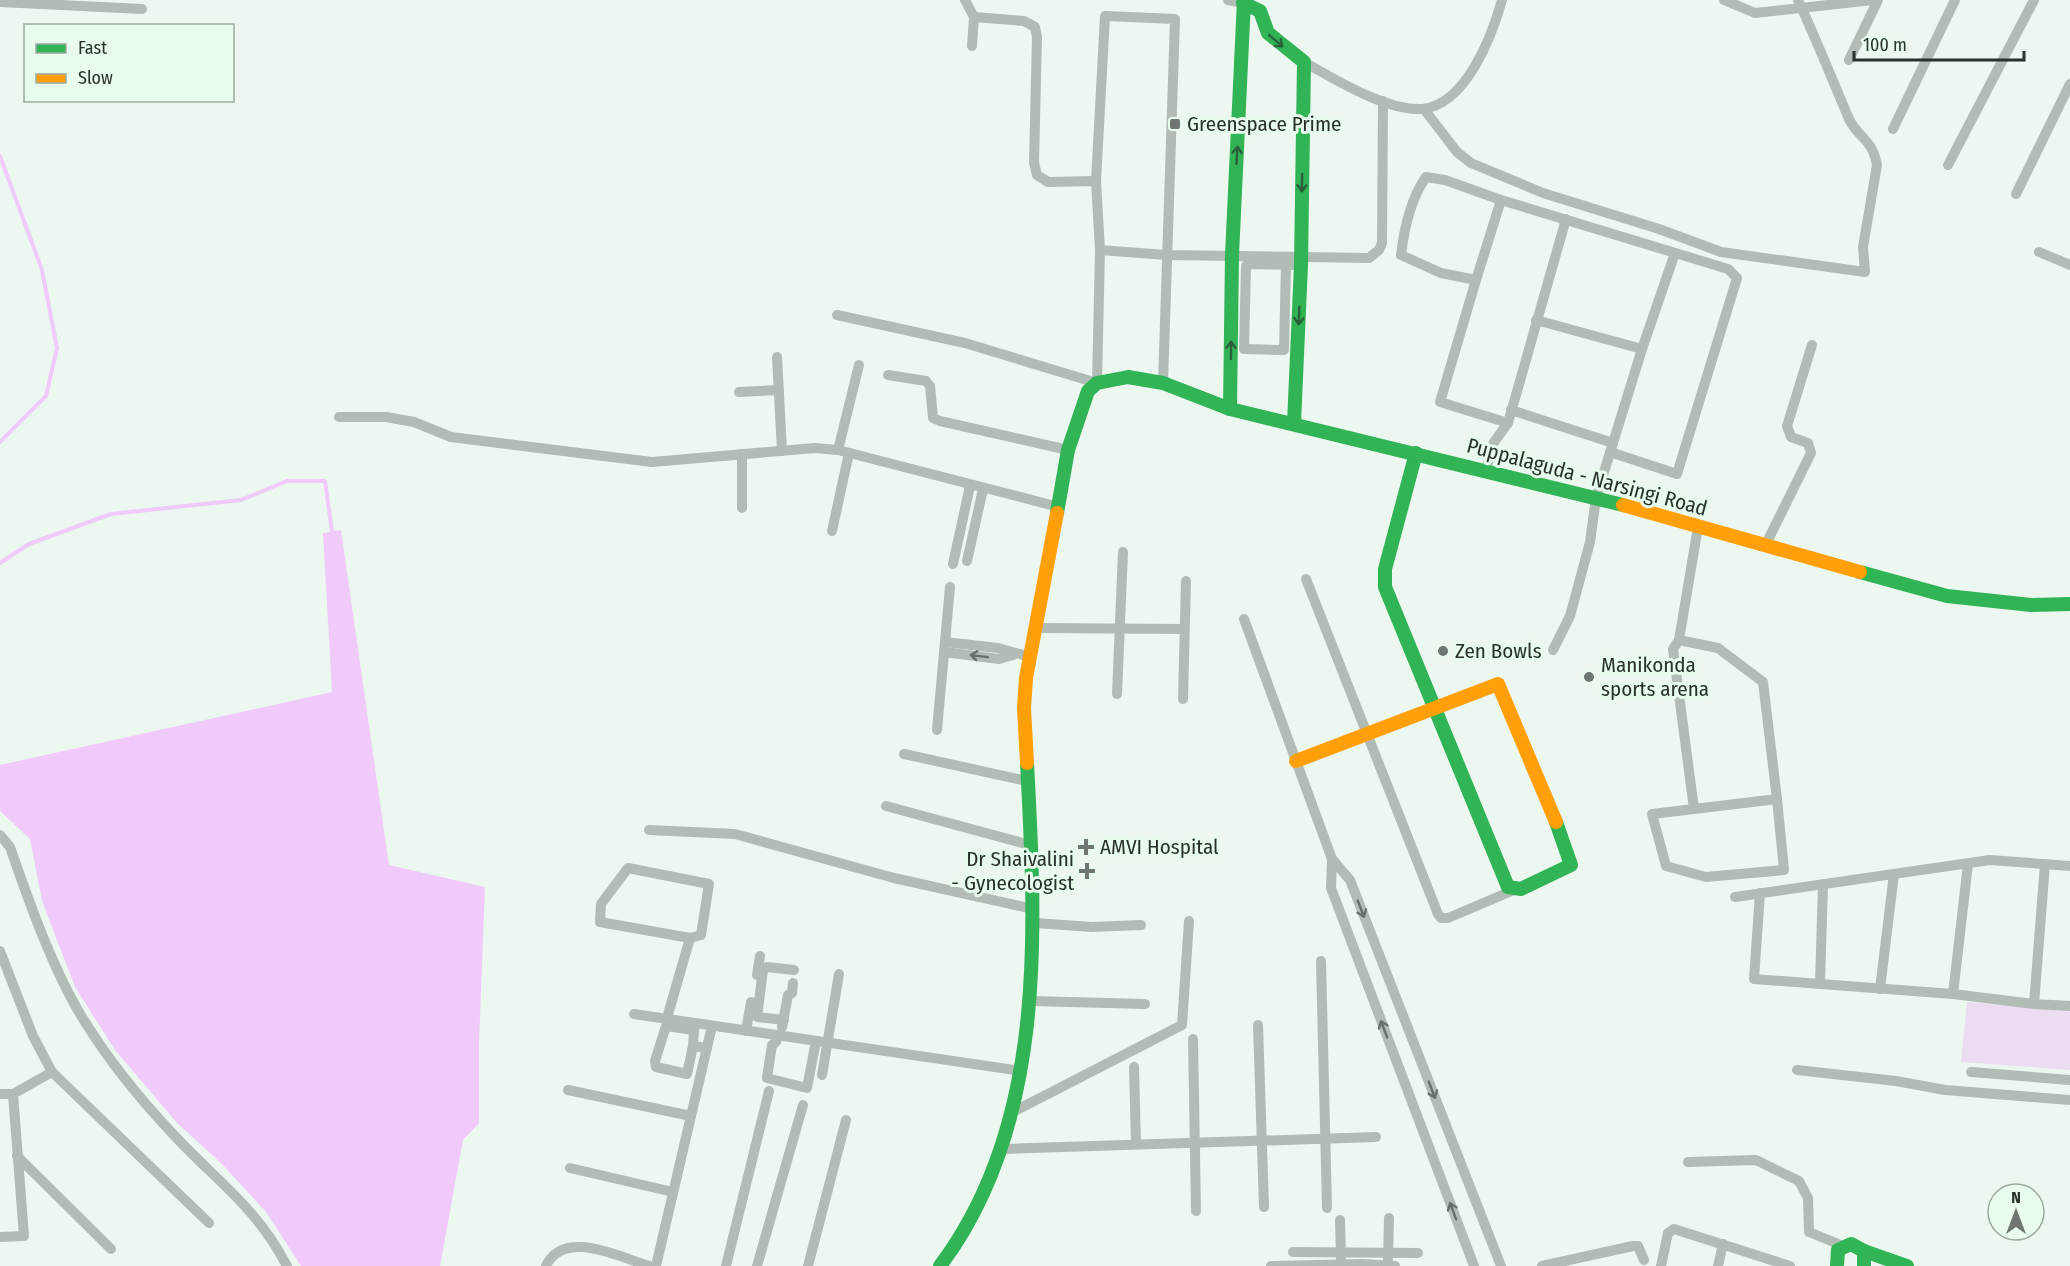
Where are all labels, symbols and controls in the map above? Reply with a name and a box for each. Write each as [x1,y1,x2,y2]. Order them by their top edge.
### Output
legend [24,24,234,102]
scale bar [1854,24,2024,62]
one-way arrow [1268,34,1283,48]
text: 100 m [1863,34,1907,56]
text: Fast [78,37,107,59]
text: Slow [78,67,113,89]
place label: Greenspace Prime [1187,111,1341,137]
marker: Greenspace Prime [1168,117,1182,131]
one-way arrow [1232,146,1243,166]
one-way arrow [1296,173,1308,193]
one-way arrow [1293,305,1304,325]
one-way arrow [1225,341,1237,361]
street label: Puppalaguda - Narsingi Road [1464,432,1710,522]
place label: Zen Bowls [1455,638,1542,664]
marker: Zen Bowls [1436,644,1450,658]
one-way arrow [970,651,989,662]
place label: Manikonda sports arena [1601,652,1709,702]
marker: Manikonda sports arena [1582,670,1596,684]
place label: AMVI Hospital [1100,834,1219,860]
marker: AMVI Hospital [1077,838,1095,856]
place label: Dr Shaivalini - Gynecologist [951,846,1074,896]
marker: Dr Shaivalini - Gynecologist [1078,862,1096,880]
one-way arrow [1357,899,1368,917]
one-way arrow [1378,1020,1389,1039]
one-way arrow [1428,1080,1439,1099]
north arrow [1986,1182,2046,1242]
text: N [2011,1188,2021,1207]
one-way arrow [1447,1202,1458,1221]

